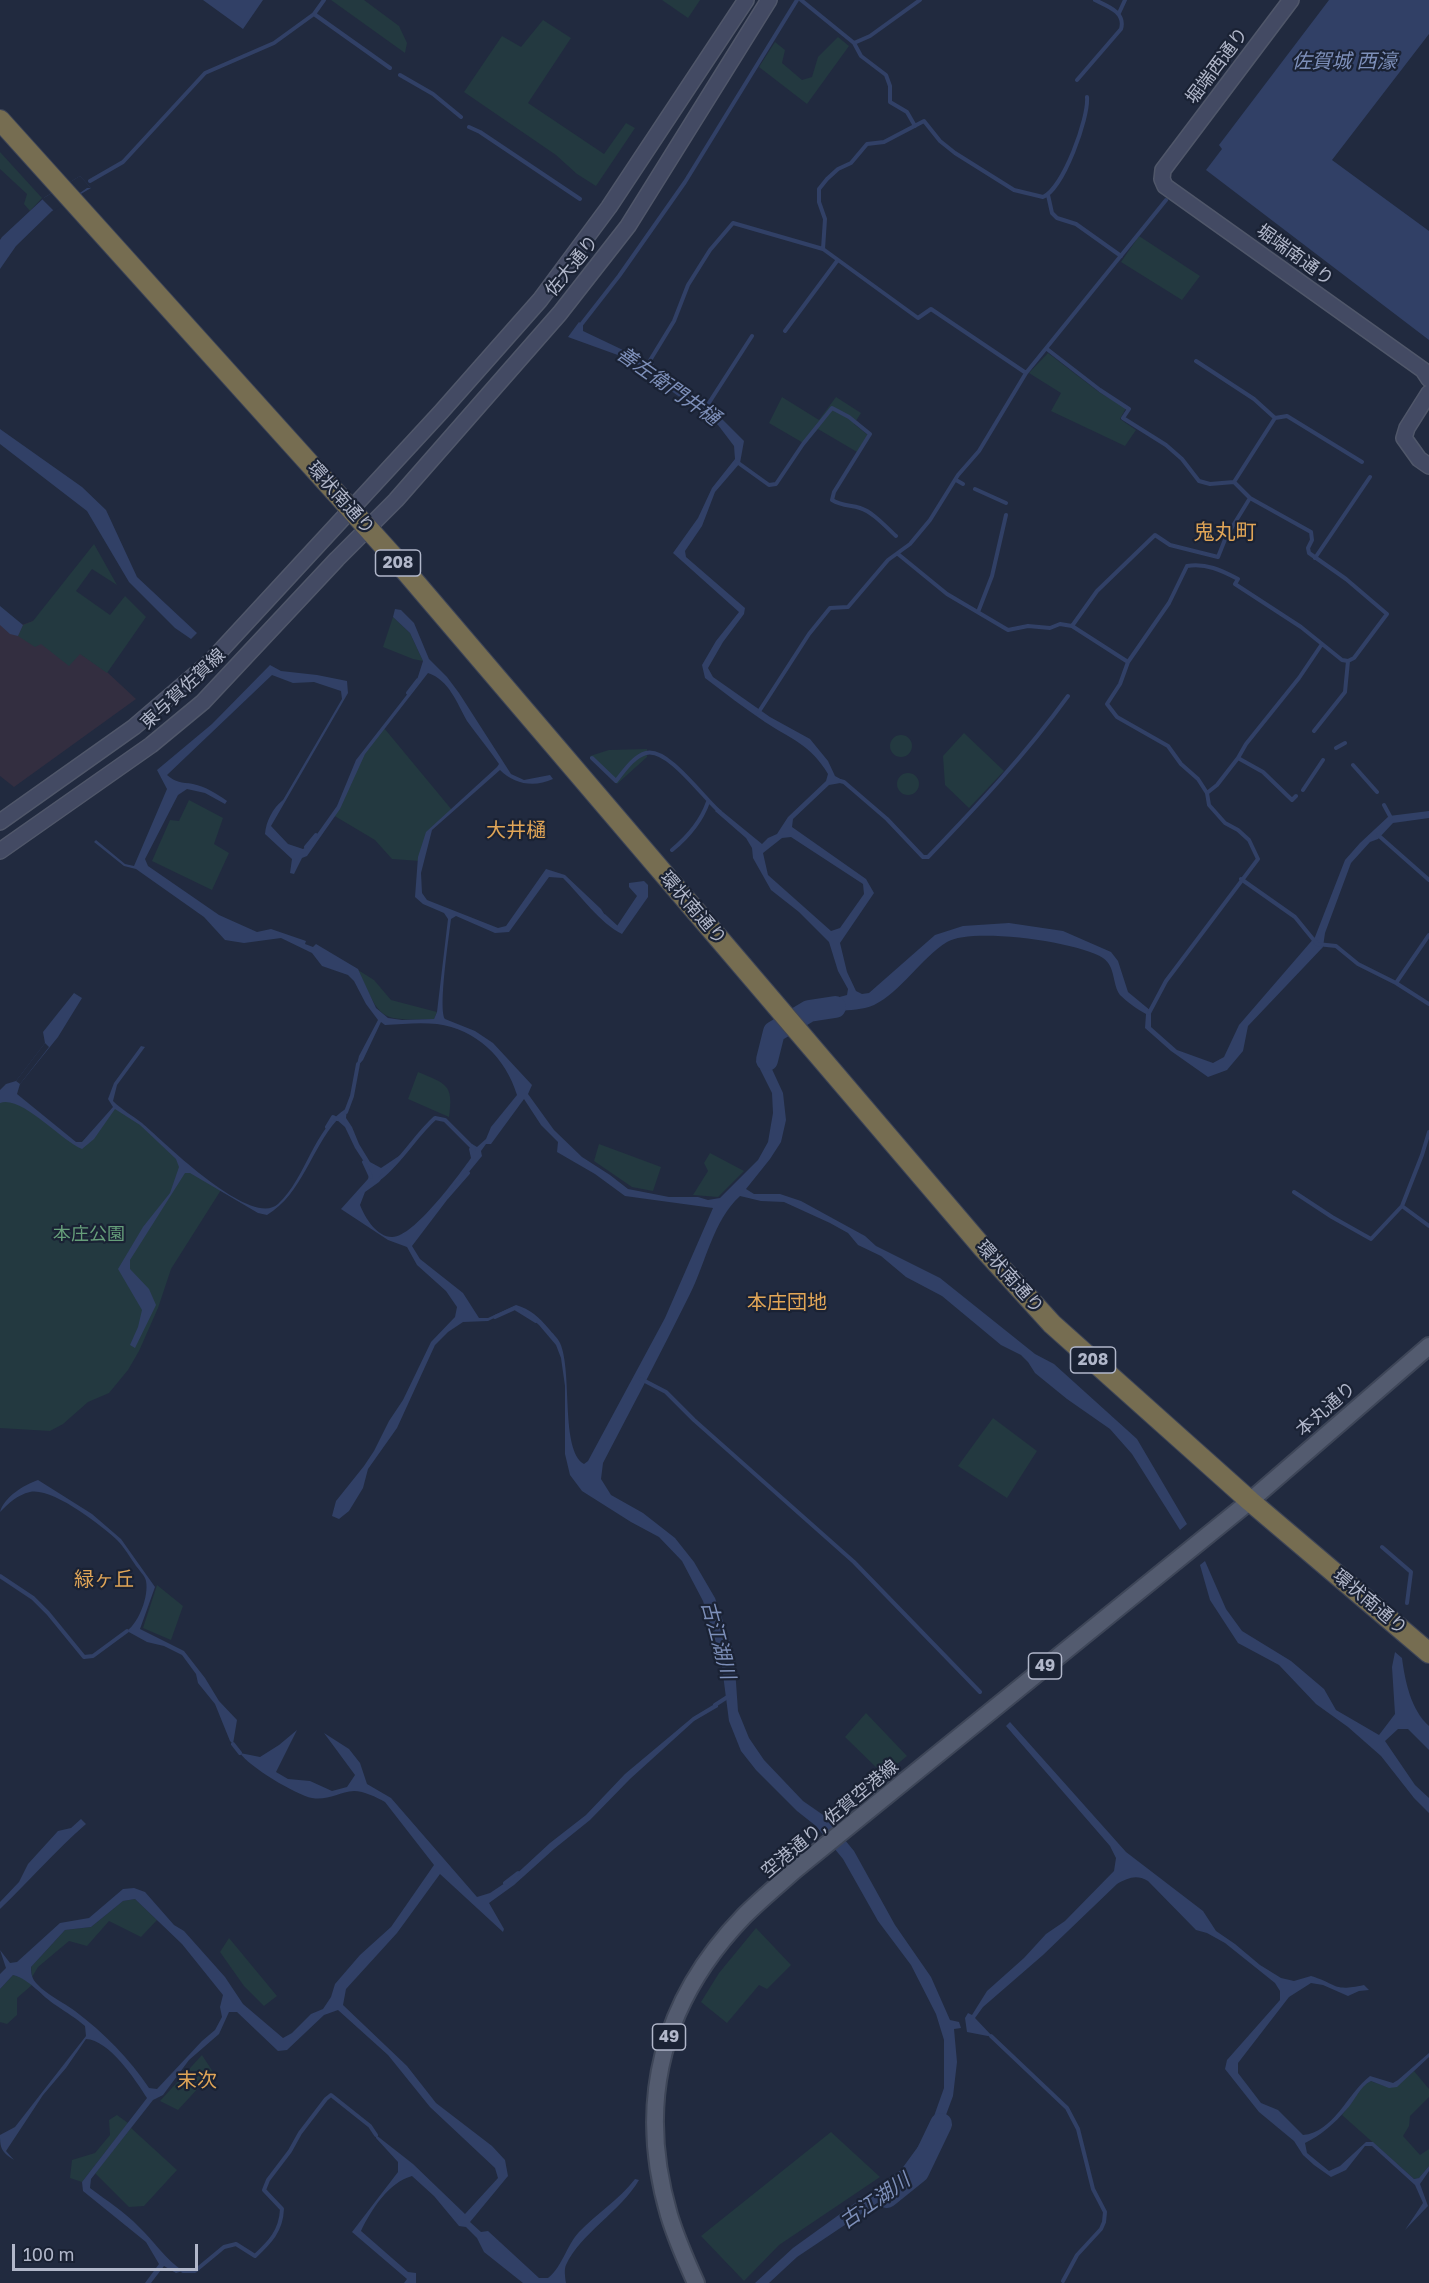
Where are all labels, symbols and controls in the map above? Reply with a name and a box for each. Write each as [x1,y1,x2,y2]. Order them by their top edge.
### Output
street label: 堀端西通り [1181,24,1253,108]
water label: 佐賀城 西濠 [1292,50,1396,74]
street label: 堀端南通り [1252,220,1338,290]
street label: 佐大通り [541,231,603,301]
water label: 善左衛門井樋 [612,342,724,430]
street label: 環状南通り [303,457,379,539]
district label: 鬼丸町 [1194,519,1256,545]
road number: 208 [376,550,420,576]
street label: 東与賀佐賀線 [136,644,230,734]
district label: 大井樋 [486,819,546,843]
street label: 環状南通り [655,867,731,949]
park label: 本庄公園 [53,1223,125,1245]
street label: 環状南通り [972,1236,1048,1318]
district label: 本庄団地 [747,1291,827,1315]
road number: 208 [1070,1347,1116,1373]
street label: 本丸通り [1292,1377,1360,1441]
street label: 環状南通り [1329,1565,1411,1639]
district label: 緑ヶ丘 [74,1568,134,1592]
water label: 古江湖川 [696,1598,740,1682]
road number: 49 [1028,1653,1062,1679]
street label: 空港通り, 佐賀空港線 [757,1755,903,1883]
road number: 49 [652,2024,686,2050]
district label: 末次 [177,2069,217,2093]
water label: 古江湖川 [835,2168,915,2234]
scale bar [15,2232,201,2270]
text: 100 m [23,2243,74,2265]

